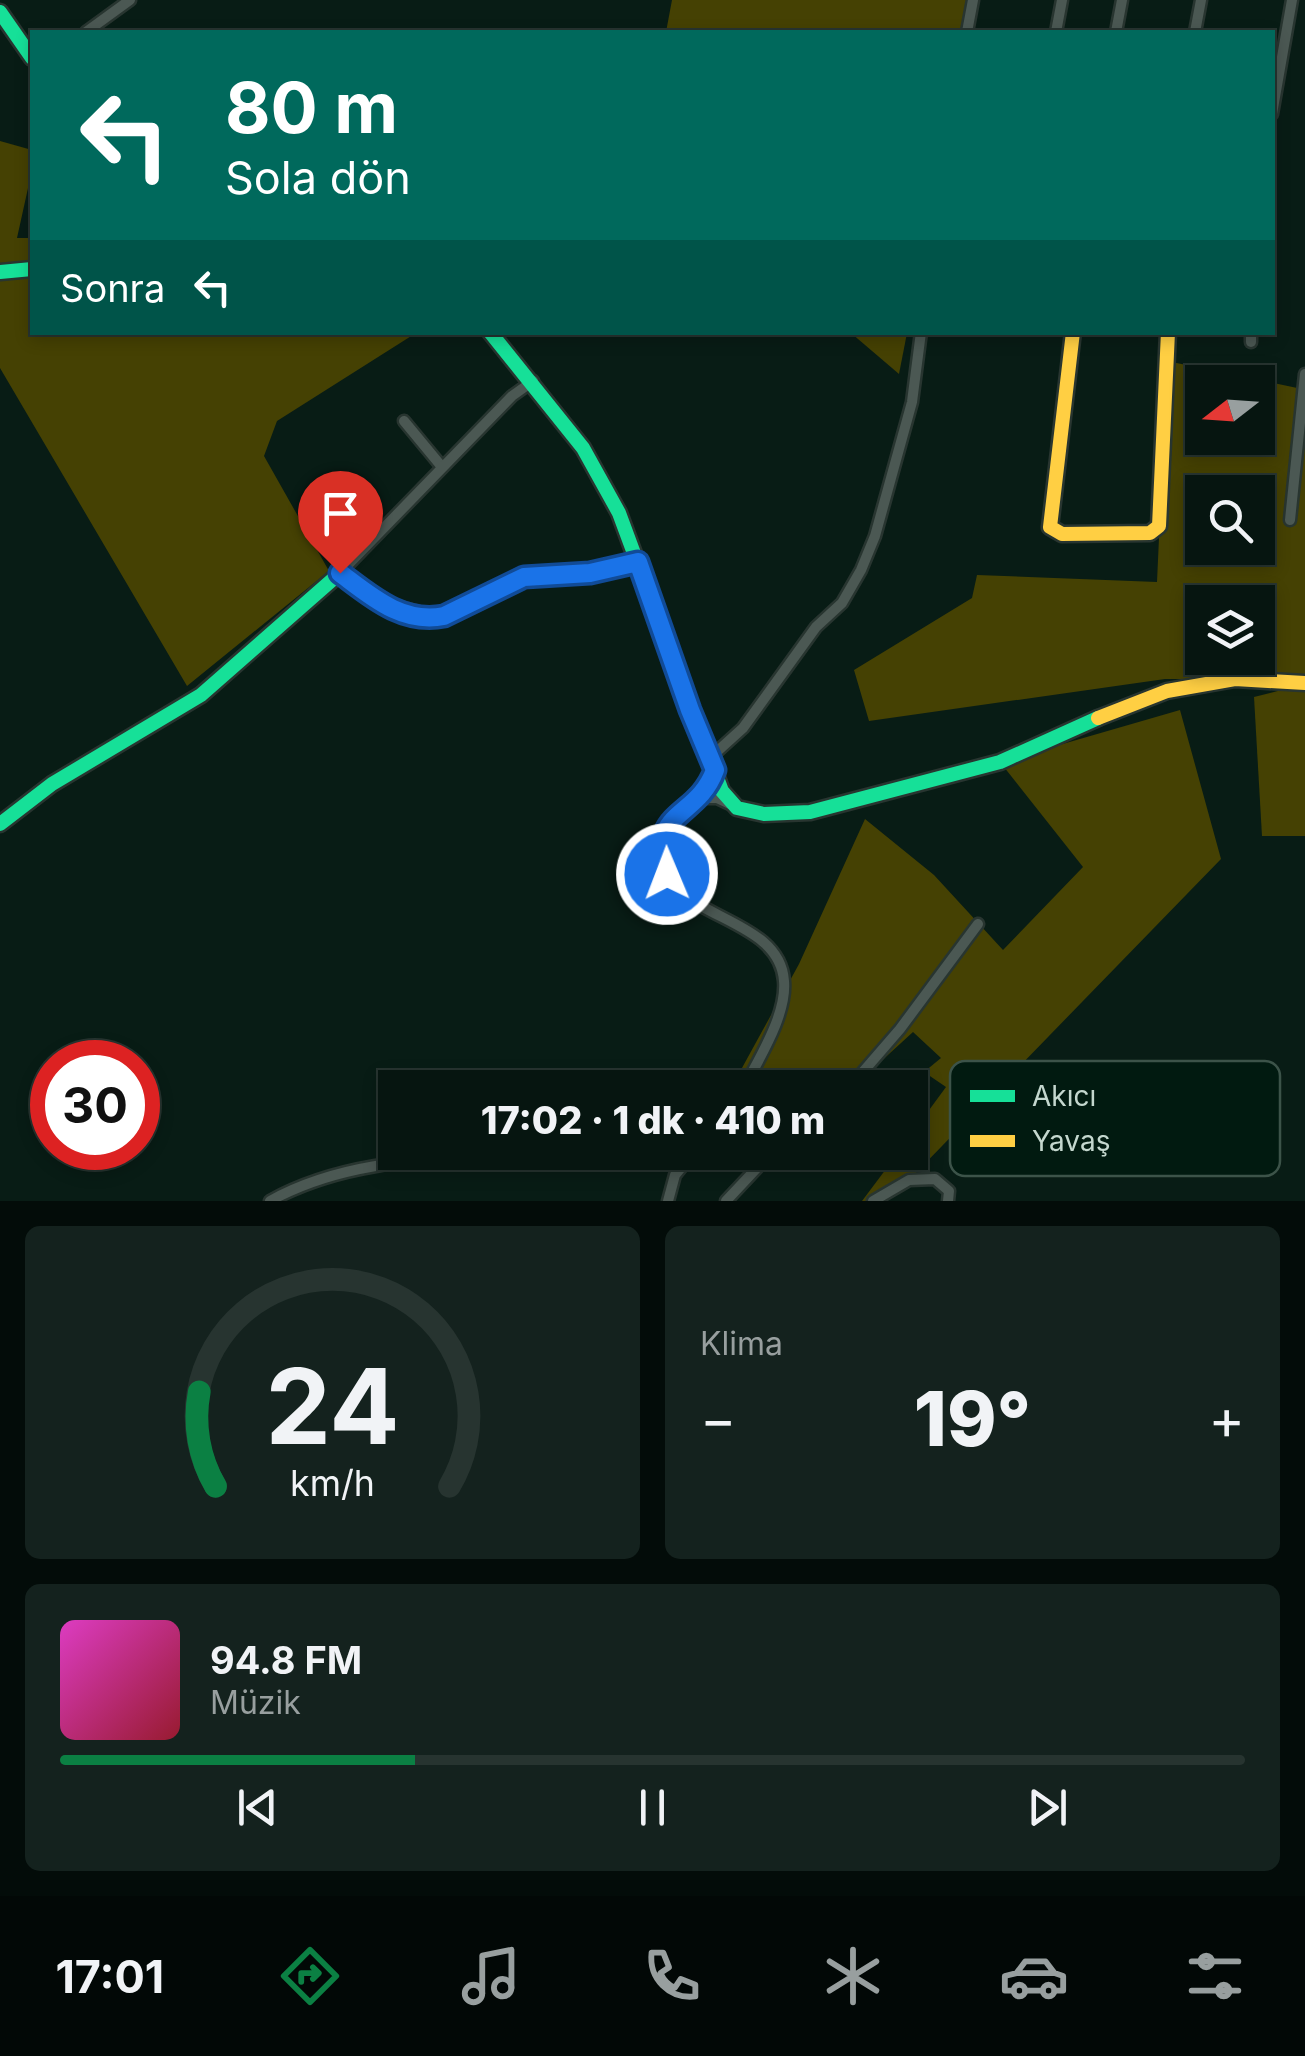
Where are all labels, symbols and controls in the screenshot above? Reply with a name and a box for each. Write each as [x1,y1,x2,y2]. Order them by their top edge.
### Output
text: 80 m [225,65,398,150]
icon: left [60,70,190,200]
text: Sola dön [225,150,411,205]
icon: left [185,260,240,315]
text: Sonra [60,265,165,311]
north arrow [1185,365,1275,455]
map controls [1185,365,1275,675]
pin [298,471,383,574]
button: search [1185,475,1275,565]
icon: arrive [313,486,368,541]
button: layers [1185,585,1275,675]
position arrow [615,822,719,926]
speed limit sign: 30 [30,1040,160,1170]
legend [950,1061,1280,1176]
text: Akıcı [1032,1079,1096,1113]
text: 17:02 · 1 dk · 410 m [481,1097,825,1143]
text: Yavaş [1032,1124,1110,1158]
text: Klima [700,1324,783,1363]
text: 24 [265,1343,400,1469]
text: 19° [914,1373,1031,1464]
text: − [700,1386,736,1452]
text: + [1209,1386,1245,1452]
text: km/h [290,1461,375,1505]
text: 94.8 FM [210,1637,362,1683]
text: Müzik [210,1683,301,1722]
icon: previous [230,1780,285,1835]
icon: pause [625,1780,680,1835]
icon: next [1020,1780,1075,1835]
icon: directions [275,1941,345,2011]
icon: music [456,1941,526,2011]
icon: phone [637,1941,707,2011]
icon: climate [818,1941,888,2011]
icon: car [999,1941,1069,2011]
icon: filters [1180,1941,1250,2011]
text: 17:01 [55,1949,164,2004]

